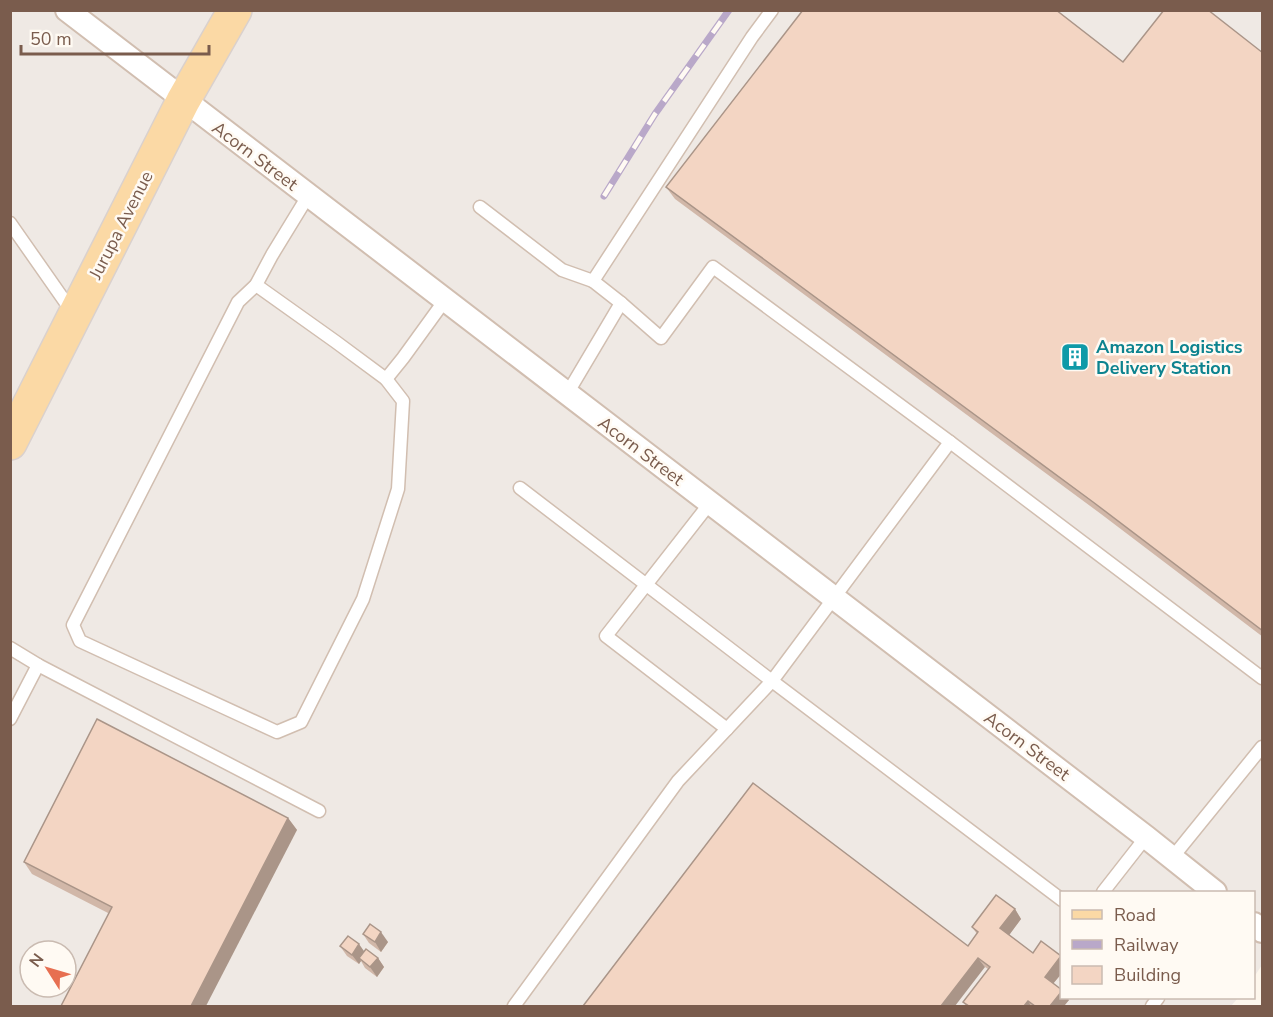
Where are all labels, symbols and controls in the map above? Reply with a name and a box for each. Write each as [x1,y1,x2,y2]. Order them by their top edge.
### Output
scale bar [21,18,208,56]
text: 50 m [30,27,72,51]
street label: Acorn Street [207,116,303,197]
street label: Jurupa Avenue [83,167,159,284]
place label: Amazon Logistics Delivery Station [1096,335,1243,380]
building icon: Amazon Logistics Delivery Station [1059,341,1091,373]
street label: Acorn Street [593,411,689,492]
street label: Acorn Street [979,706,1075,787]
legend [1060,891,1255,999]
text: Road [1114,903,1156,927]
text: Railway [1114,933,1179,957]
north arrow [18,939,78,999]
text: N [24,949,49,972]
text: Building [1114,963,1181,987]

